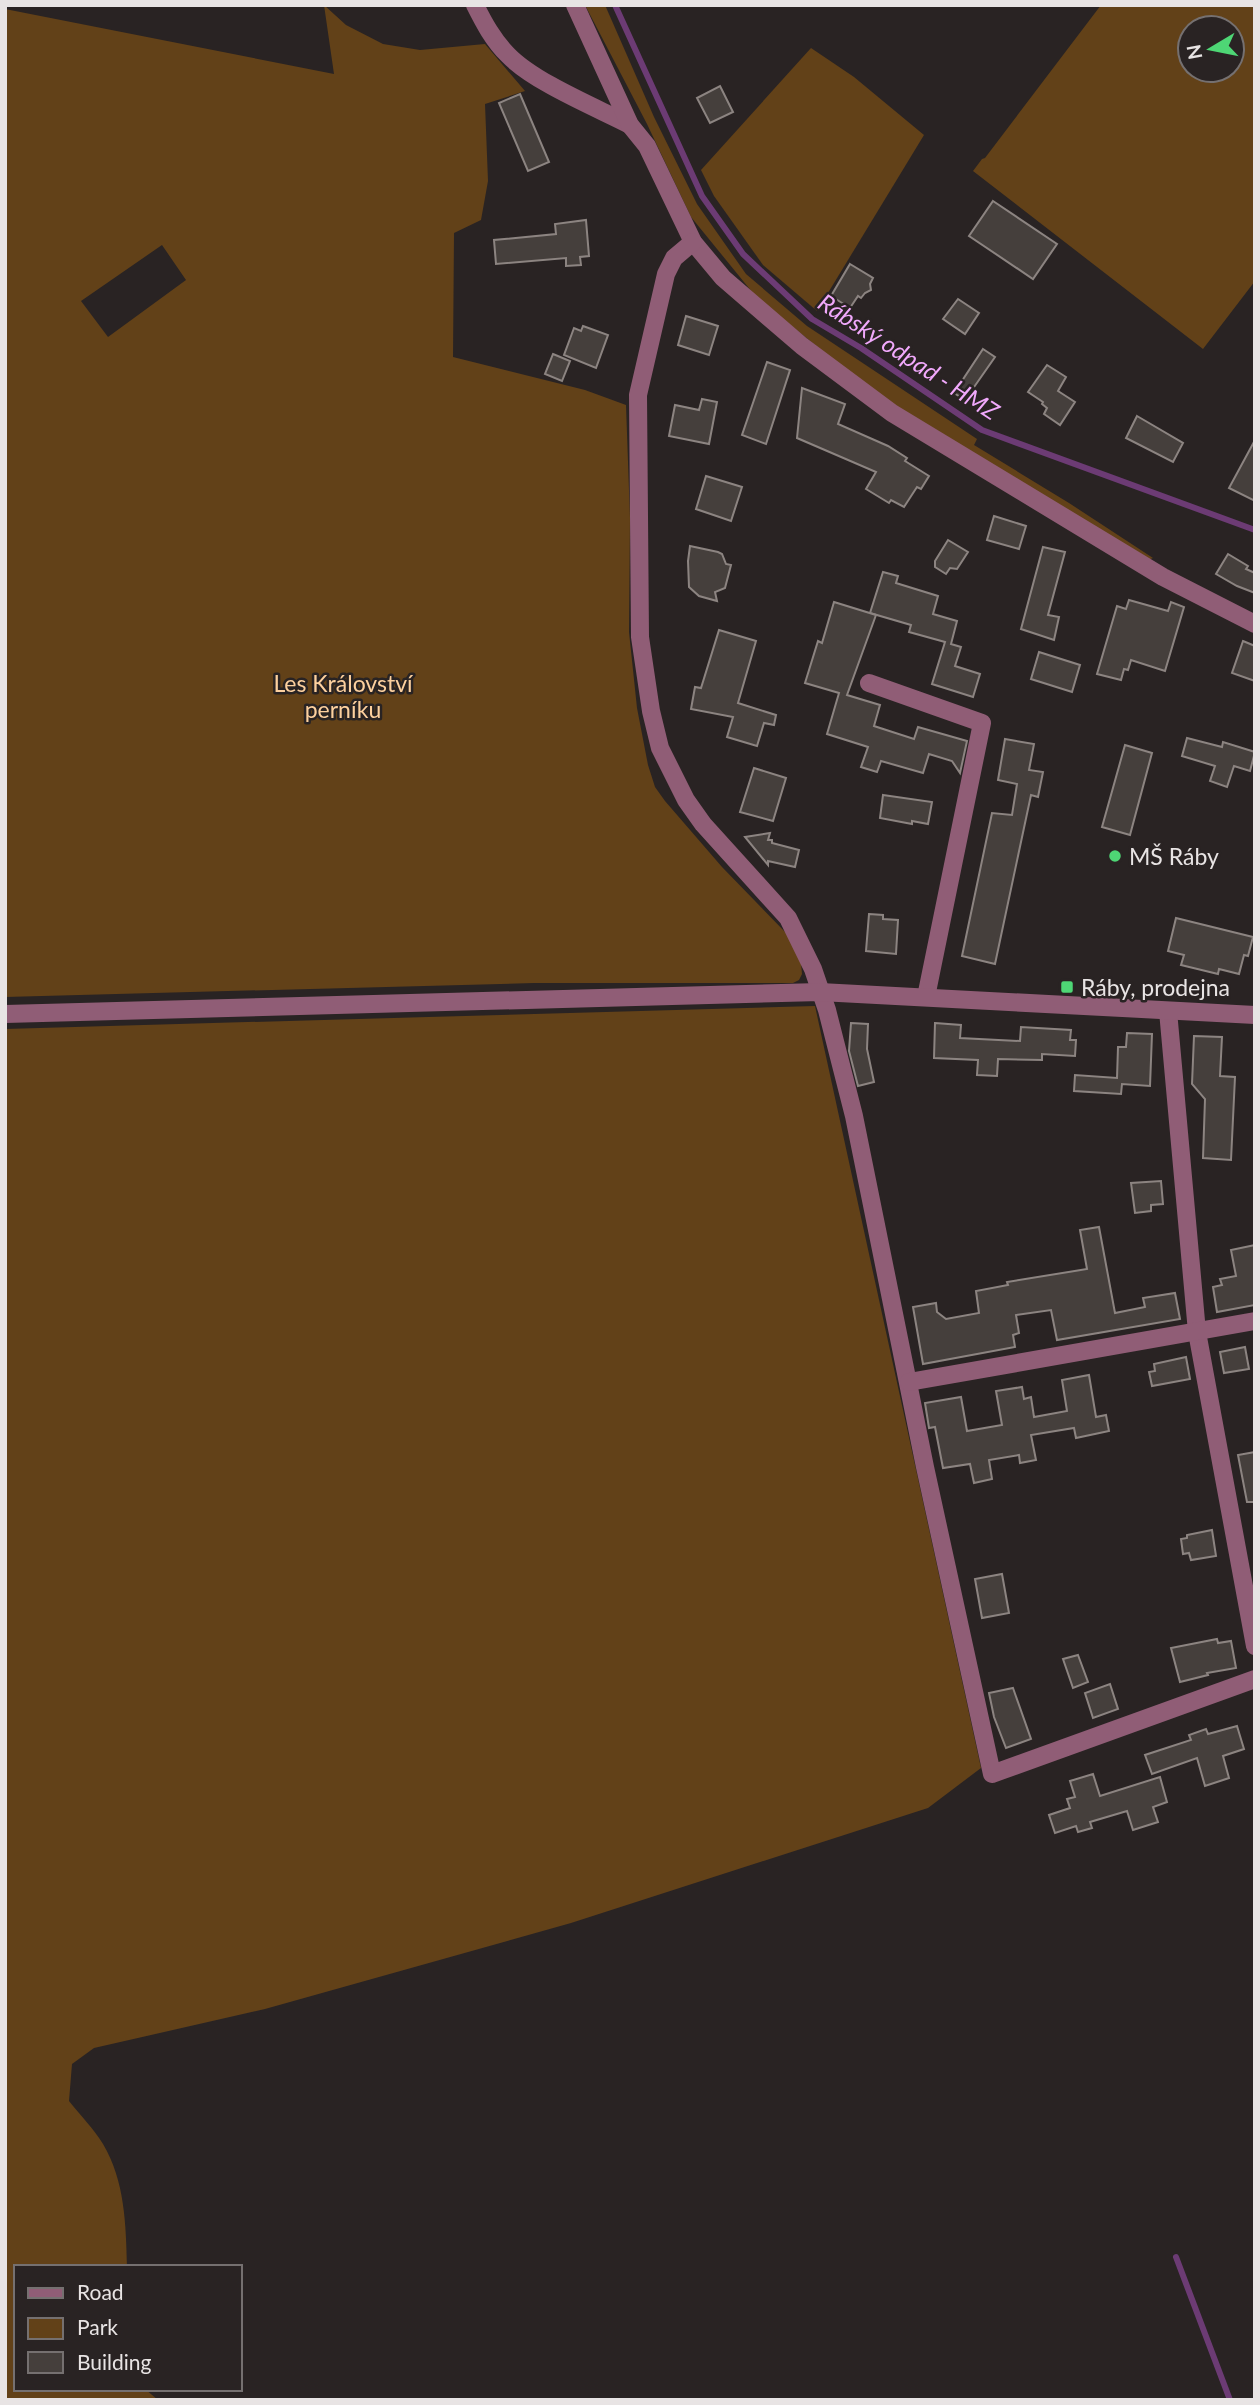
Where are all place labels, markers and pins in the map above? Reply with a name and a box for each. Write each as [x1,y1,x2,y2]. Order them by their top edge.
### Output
place label: MŠ Ráby [1129,842,1219,870]
marker: MŠ Ráby [1107,848,1123,864]
place label: Ráby, prodejna [1081,973,1230,1001]
marker: Ráby, prodejna [1059,979,1075,995]

